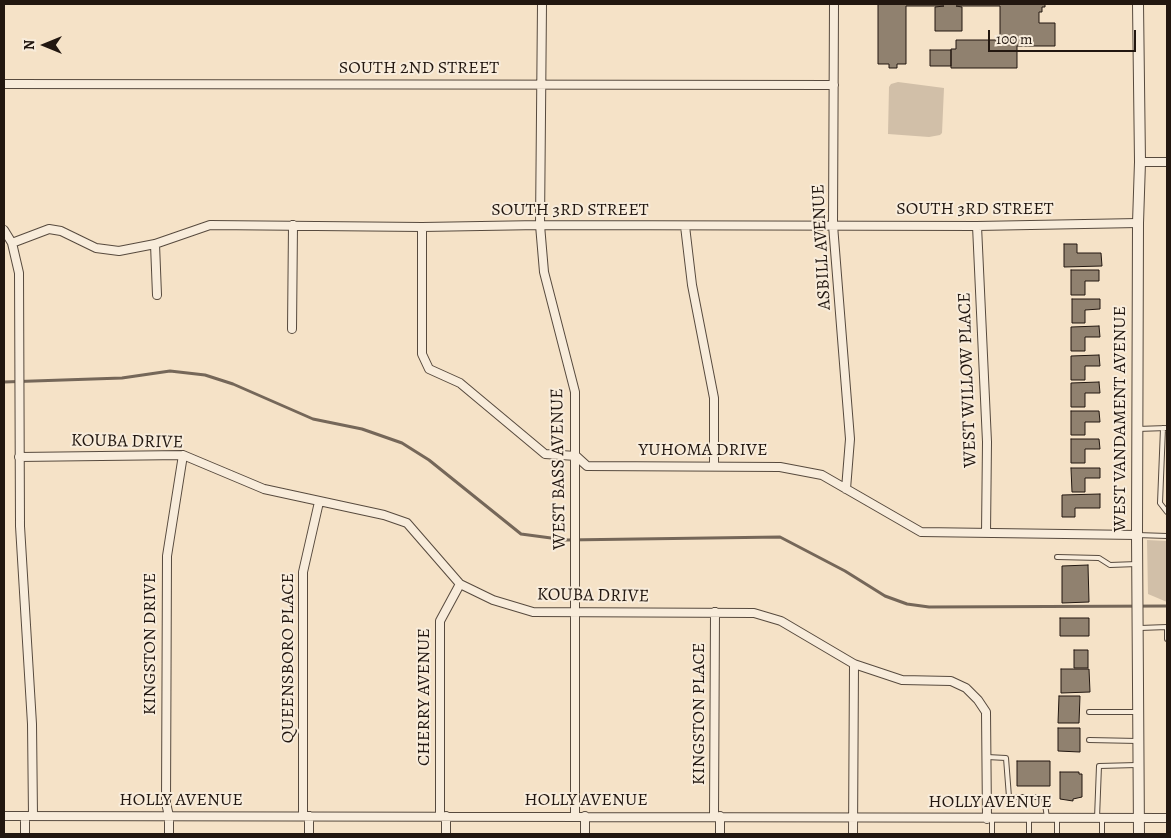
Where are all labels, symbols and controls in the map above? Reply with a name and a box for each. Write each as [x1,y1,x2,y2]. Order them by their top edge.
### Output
north arrow [20,20,70,70]
scale bar [991,20,1138,52]
text: 100 m [996,29,1033,49]
text: N [20,40,39,50]
street label: SOUTH 2ND STREET [339,58,499,80]
street label: ASBILL AVENUE [808,184,836,310]
street label: SOUTH 3RD STREET [896,199,1054,221]
street label: SOUTH 3RD STREET [491,200,649,222]
street label: WEST WILLOW PLACE [954,292,982,468]
street label: WEST VANDAMENT AVENUE [1110,306,1132,532]
street label: WEST BASS AVENUE [547,388,571,550]
street label: KOUBA DRIVE [71,430,183,454]
street label: YUHOMA DRIVE [638,440,768,462]
street label: KINGSTON DRIVE [140,573,162,715]
street label: QUEENSBORO PLACE [278,573,300,743]
street label: KOUBA DRIVE [537,584,649,608]
street label: CHERRY AVENUE [414,628,436,766]
street label: KINGSTON PLACE [689,643,711,785]
street label: HOLLY AVENUE [119,790,243,812]
street label: HOLLY AVENUE [524,790,648,812]
street label: HOLLY AVENUE [928,792,1052,814]

